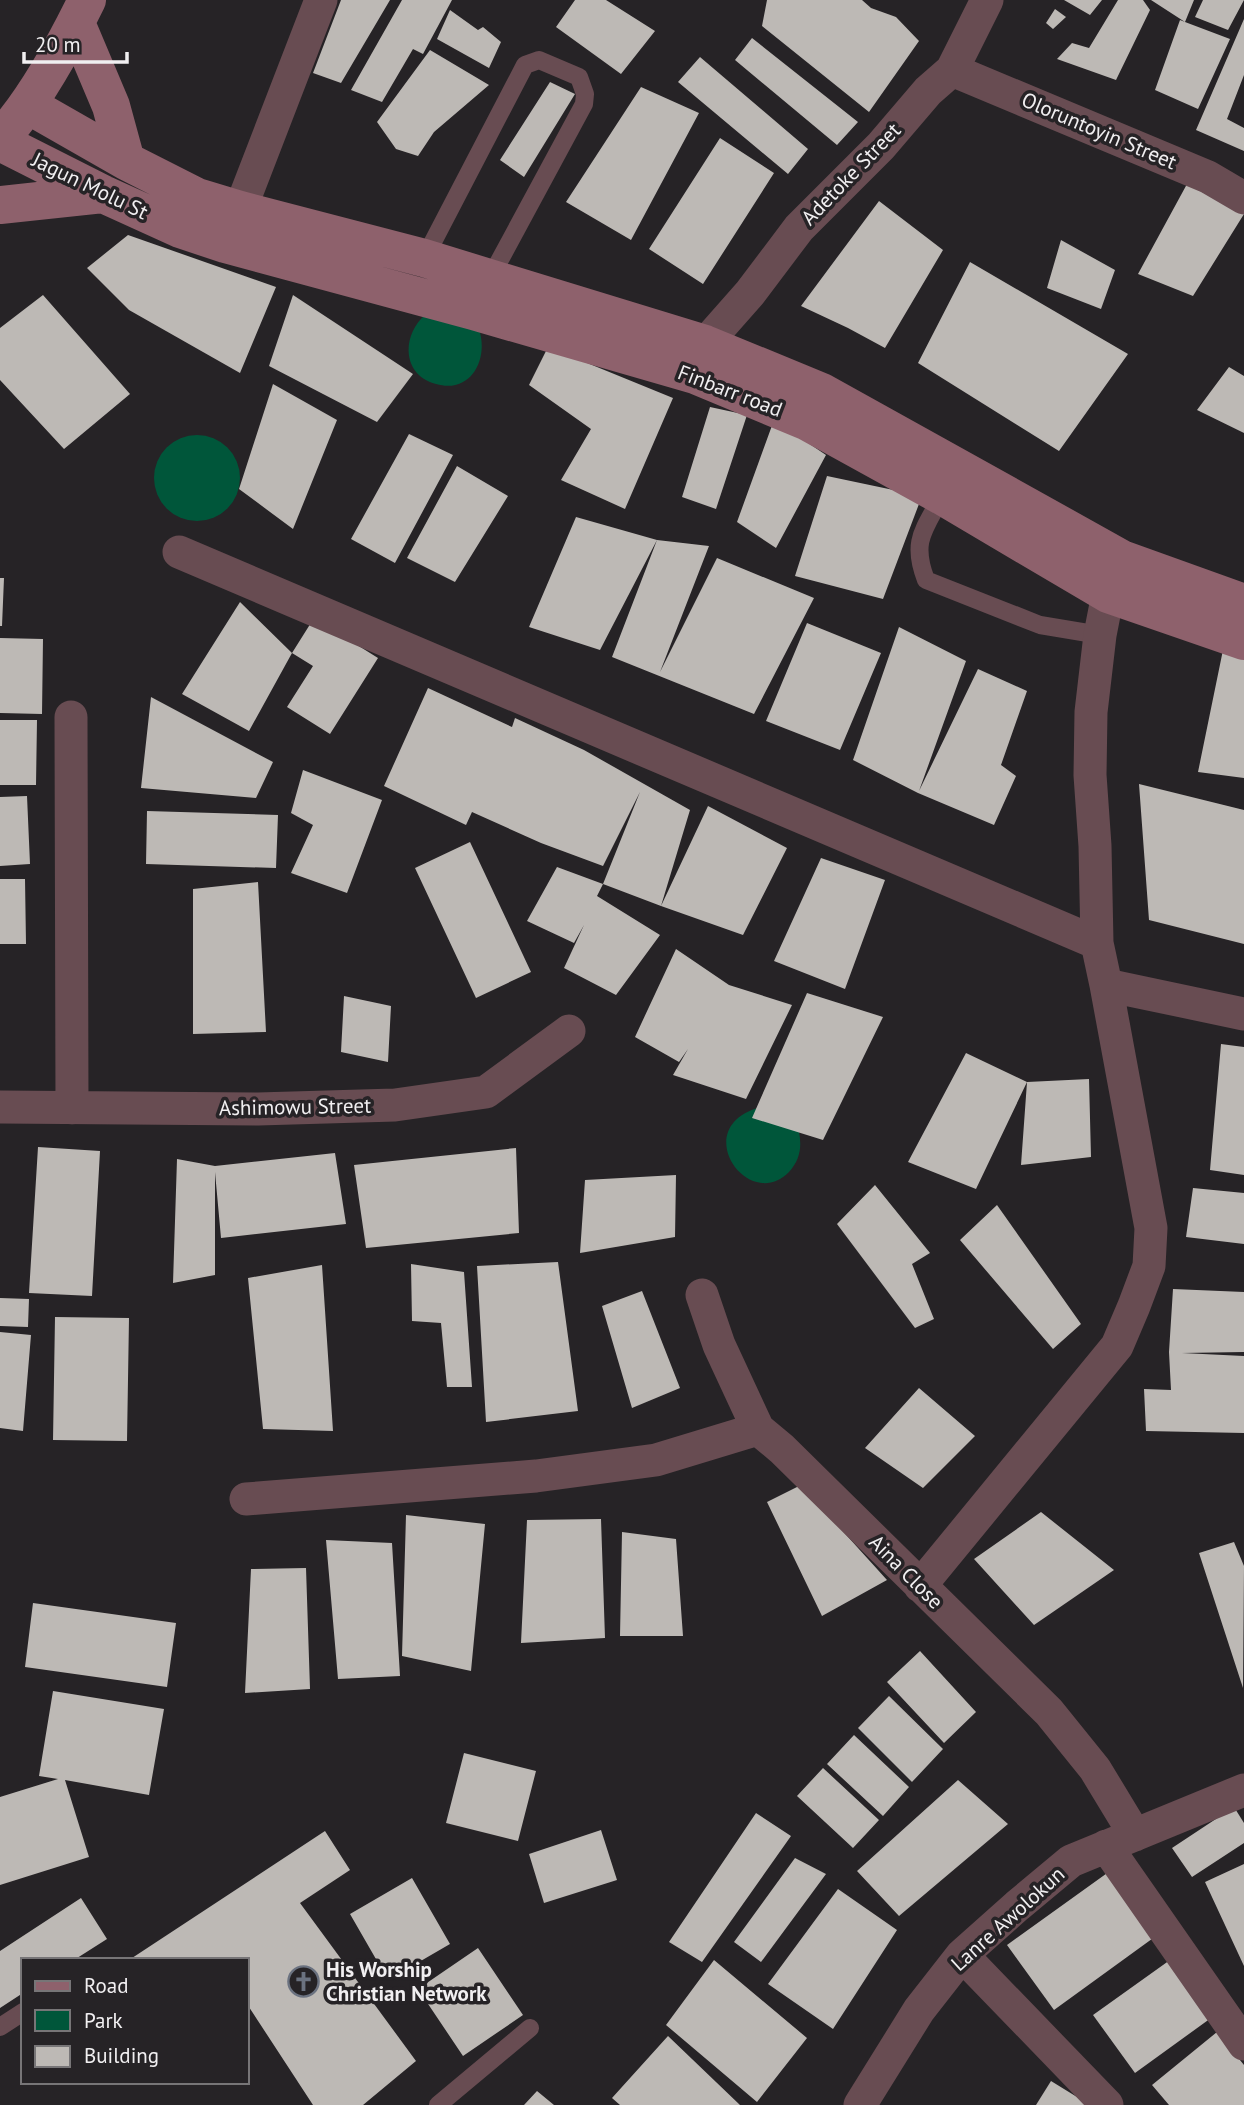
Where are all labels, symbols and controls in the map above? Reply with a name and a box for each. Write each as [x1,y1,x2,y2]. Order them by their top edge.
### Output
scale bar [24,21,128,65]
text: 20 m [35,31,81,58]
street label: Oloruntoyin Street [1018,86,1181,175]
street label: Adetoke Street [795,117,906,231]
street label: Jagun Molu St [27,145,153,225]
street label: Finbarr road [674,358,786,423]
street label: Ashimowu Street [219,1092,371,1121]
street label: Aina Close [863,1529,949,1615]
street label: Lanre Awolokun [945,1861,1070,1977]
place label: His Worship Christian Network [326,1956,487,2007]
legend [21,1958,248,2084]
church icon: His Worship Christian Network [286,1965,320,1999]
text: Road [84,1972,128,1999]
text: Park [84,2007,123,2034]
text: Building [84,2042,159,2069]

